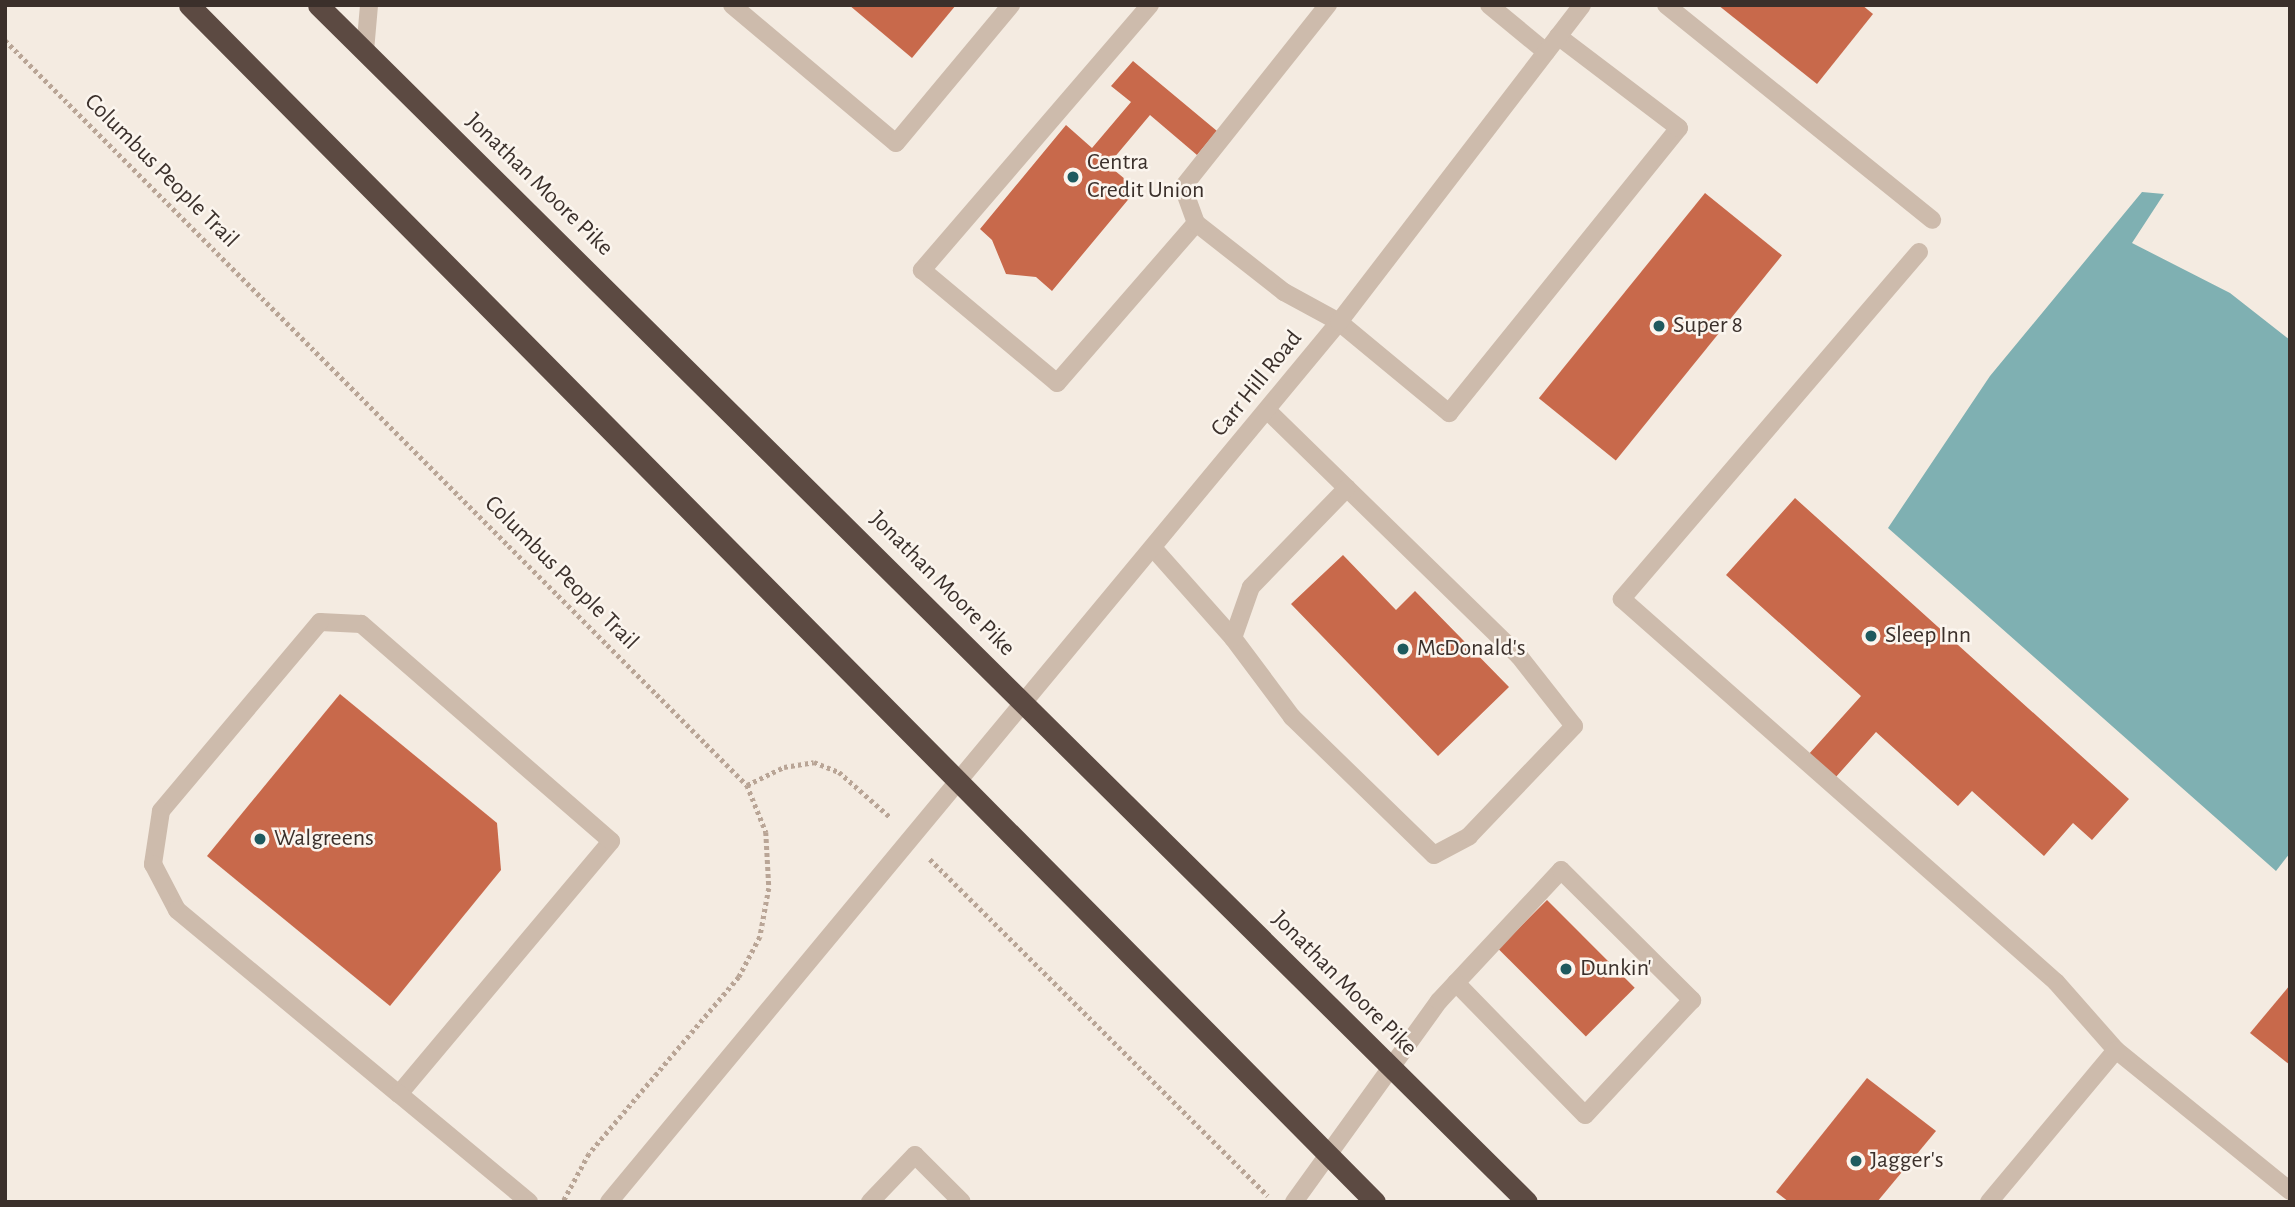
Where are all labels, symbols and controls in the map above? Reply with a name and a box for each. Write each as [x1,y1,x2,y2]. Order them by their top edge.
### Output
street label: Columbus People Trail [78,88,244,254]
street label: Jonathan Moore Pike [459,107,619,263]
place label: Centra Credit Union [1087,149,1204,205]
marker: Centra Credit Union [1065,169,1081,185]
place label: Super 8 [1673,312,1743,340]
marker: Super 8 [1651,318,1667,334]
street label: Carr Hill Road [1205,325,1309,443]
street label: Columbus People Trail [478,490,644,656]
street label: Jonathan Moore Pike [863,505,1021,663]
place label: Sleep Inn [1885,622,1971,650]
marker: Sleep Inn [1863,628,1879,644]
place label: McDonald's [1417,635,1526,663]
marker: McDonald's [1395,641,1411,657]
place label: Walgreens [274,825,374,853]
marker: Walgreens [252,831,268,847]
street label: Jonathan Moore Pike [1265,905,1423,1063]
place label: Dunkin' [1580,955,1651,983]
marker: Dunkin' [1558,961,1574,977]
place label: Jagger's [1870,1147,1944,1175]
marker: Jagger's [1848,1153,1864,1169]

